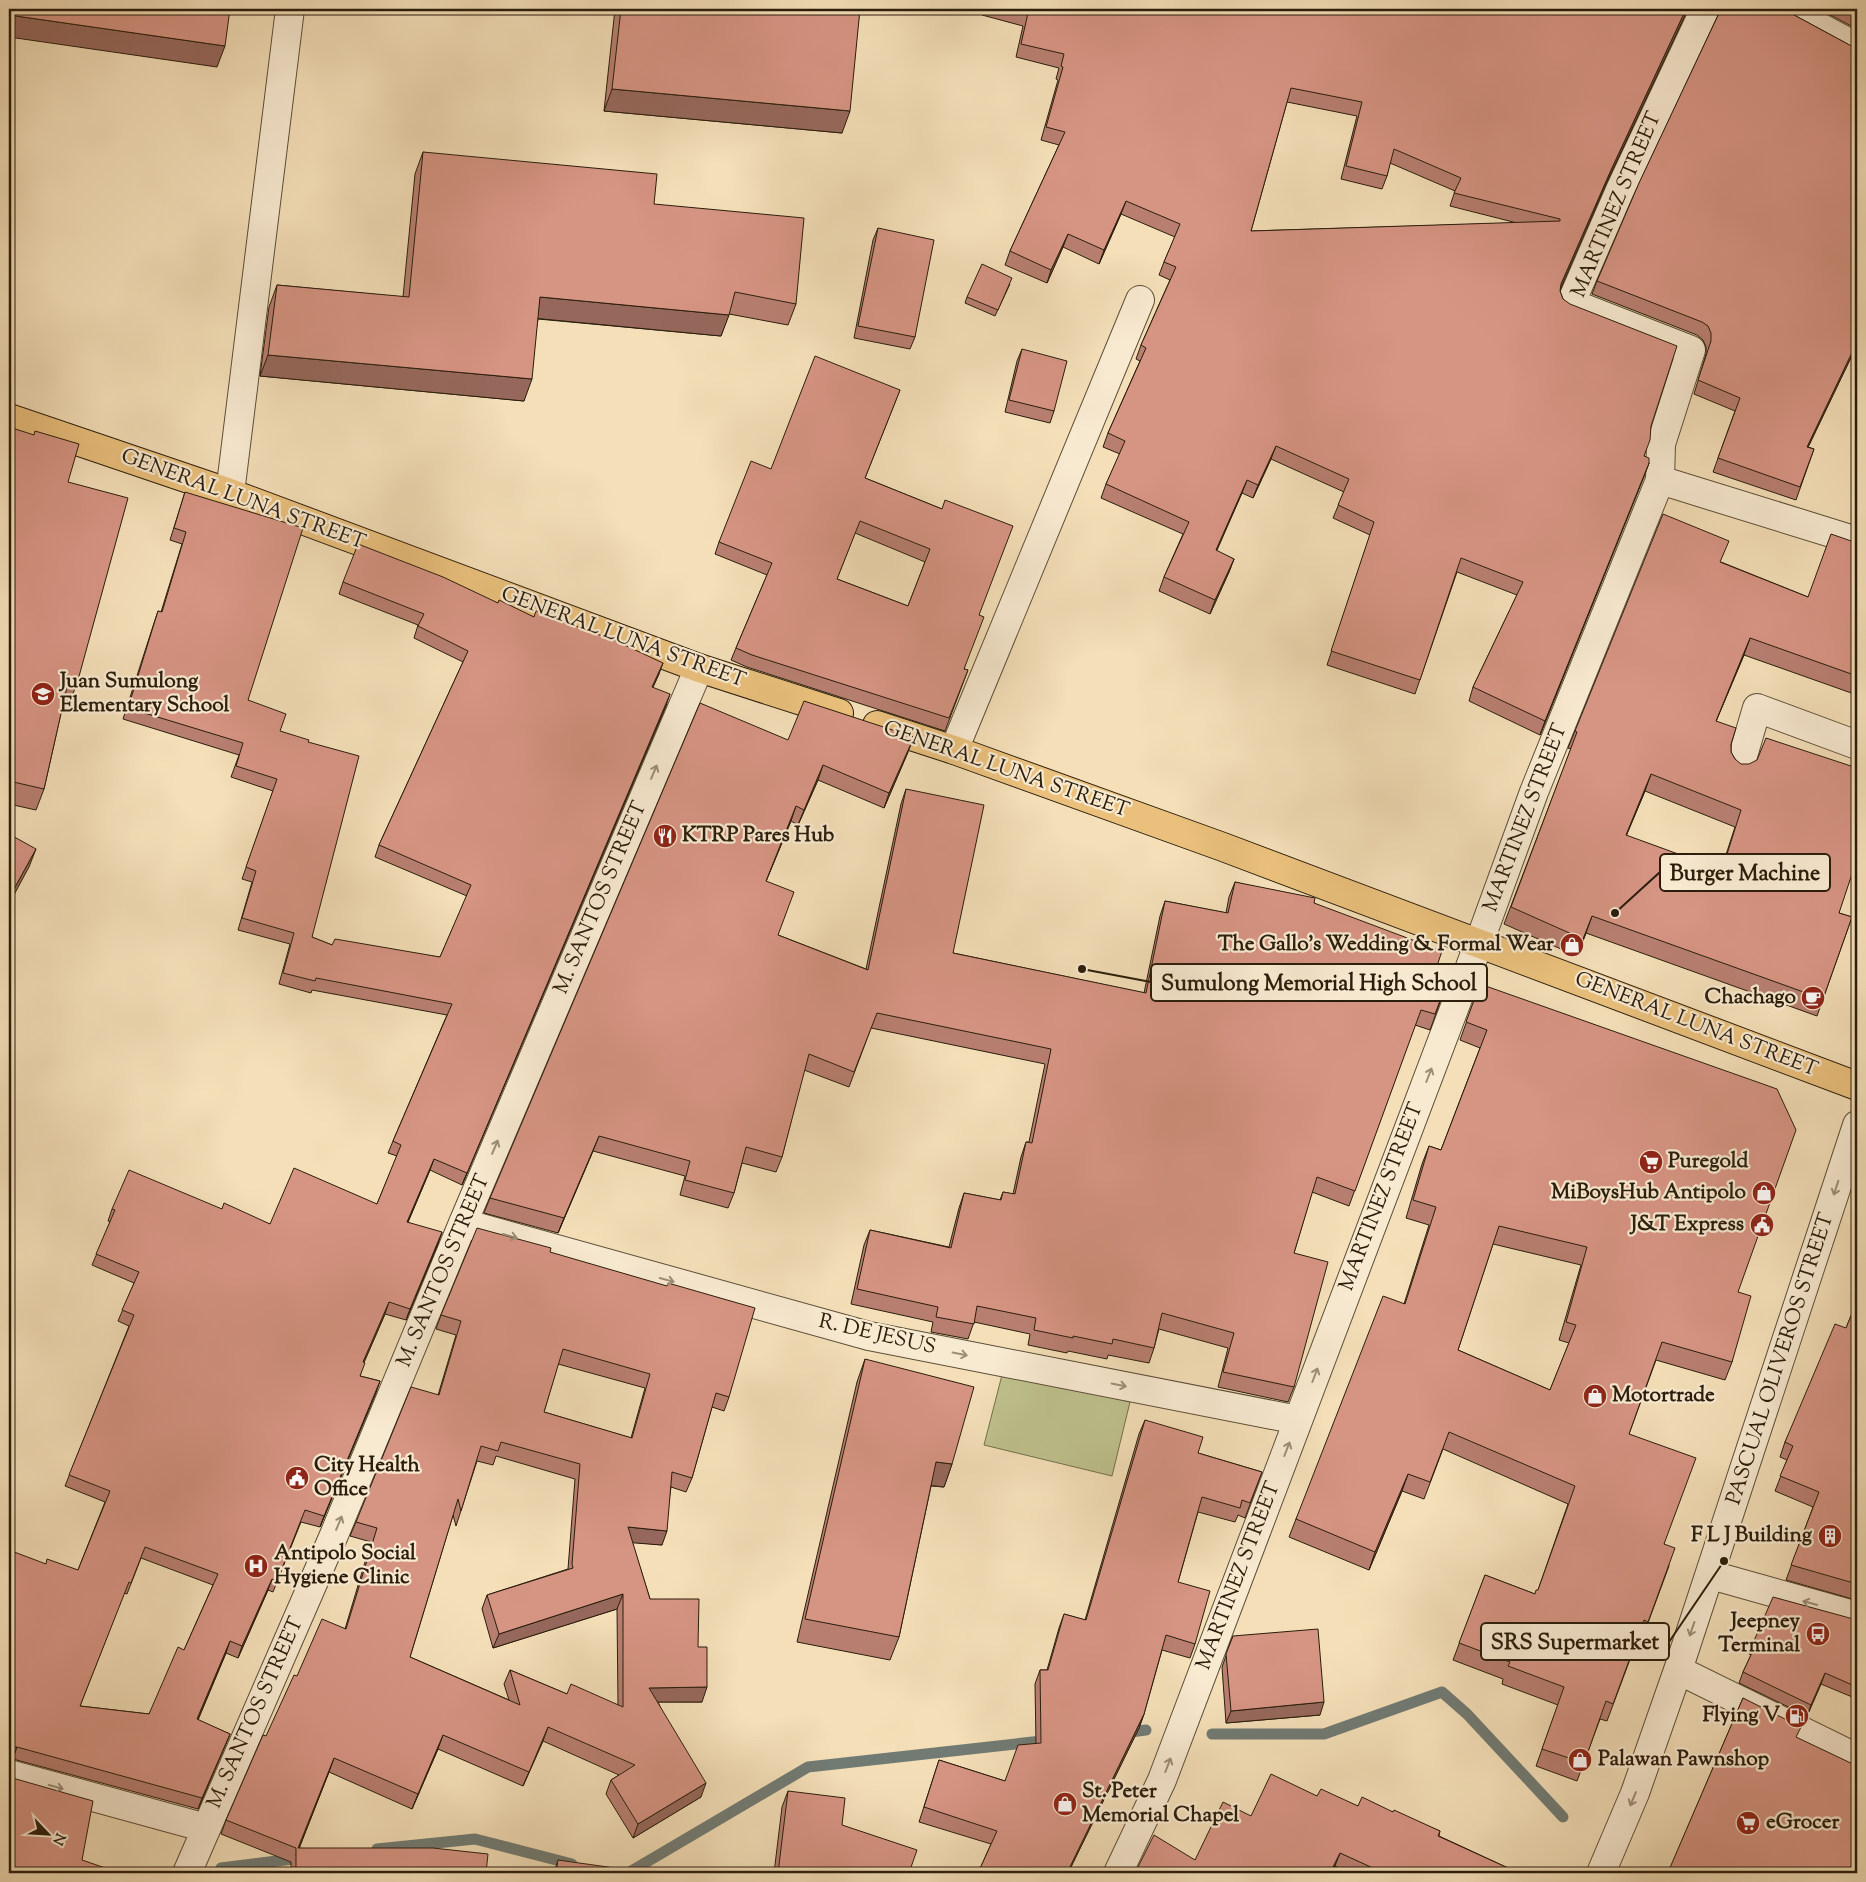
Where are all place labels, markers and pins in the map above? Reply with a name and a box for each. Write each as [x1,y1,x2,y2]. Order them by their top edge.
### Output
place label: Juan Sumulong Elementary School [58,667,230,721]
school or university icon: Juan Sumulong Elementary School [30,681,56,707]
place label: KTRP Pares Hub [682,821,835,851]
restaurant icon: KTRP Pares Hub [652,823,678,849]
callout: Burger Machine [1660,854,1830,891]
place label: The Gallo's Wedding & Formal Wear [1218,930,1554,960]
shop icon: The Gallo's Wedding & Formal Wear [1559,932,1585,958]
callout: Sumulong Memorial High School [1151,964,1487,1001]
place label: Chachago [1705,983,1796,1013]
cafe icon: Chachago [1800,985,1826,1011]
place label: Puregold [1668,1147,1748,1177]
supermarket icon: Puregold [1638,1149,1664,1175]
place label: MiBoysHub Antipolo [1551,1178,1747,1208]
shop icon: MiBoysHub Antipolo [1751,1180,1777,1206]
place label: J&T Express [1629,1210,1744,1240]
public building icon: J&T Express [1749,1212,1775,1238]
place label: Motortrade [1612,1381,1715,1411]
shop icon: Motortrade [1582,1383,1608,1409]
place label: City Health Office [314,1451,421,1505]
public building icon: City Health Office [284,1465,310,1491]
place label: F L J Building [1691,1521,1813,1551]
building icon: F L J Building [1817,1523,1843,1549]
place label: Antipolo Social Hygiene Clinic [274,1539,416,1593]
hospital icon: Antipolo Social Hygiene Clinic [243,1553,269,1579]
place label: Jeepney Terminal [1718,1607,1801,1661]
bus stop icon: Jeepney Terminal [1805,1621,1831,1647]
callout: SRS Supermarket [1481,1623,1669,1660]
place label: Flying V [1702,1701,1780,1731]
fuel station icon: Flying V [1784,1703,1810,1729]
place label: Palawan Pawnshop [1598,1745,1769,1775]
shop icon: Palawan Pawnshop [1567,1747,1593,1773]
place label: St. Peter Memorial Chapel [1082,1777,1239,1831]
shop icon: St. Peter Memorial Chapel [1052,1791,1078,1817]
place label: eGrocer [1766,1808,1840,1838]
supermarket icon: eGrocer [1735,1810,1761,1836]

